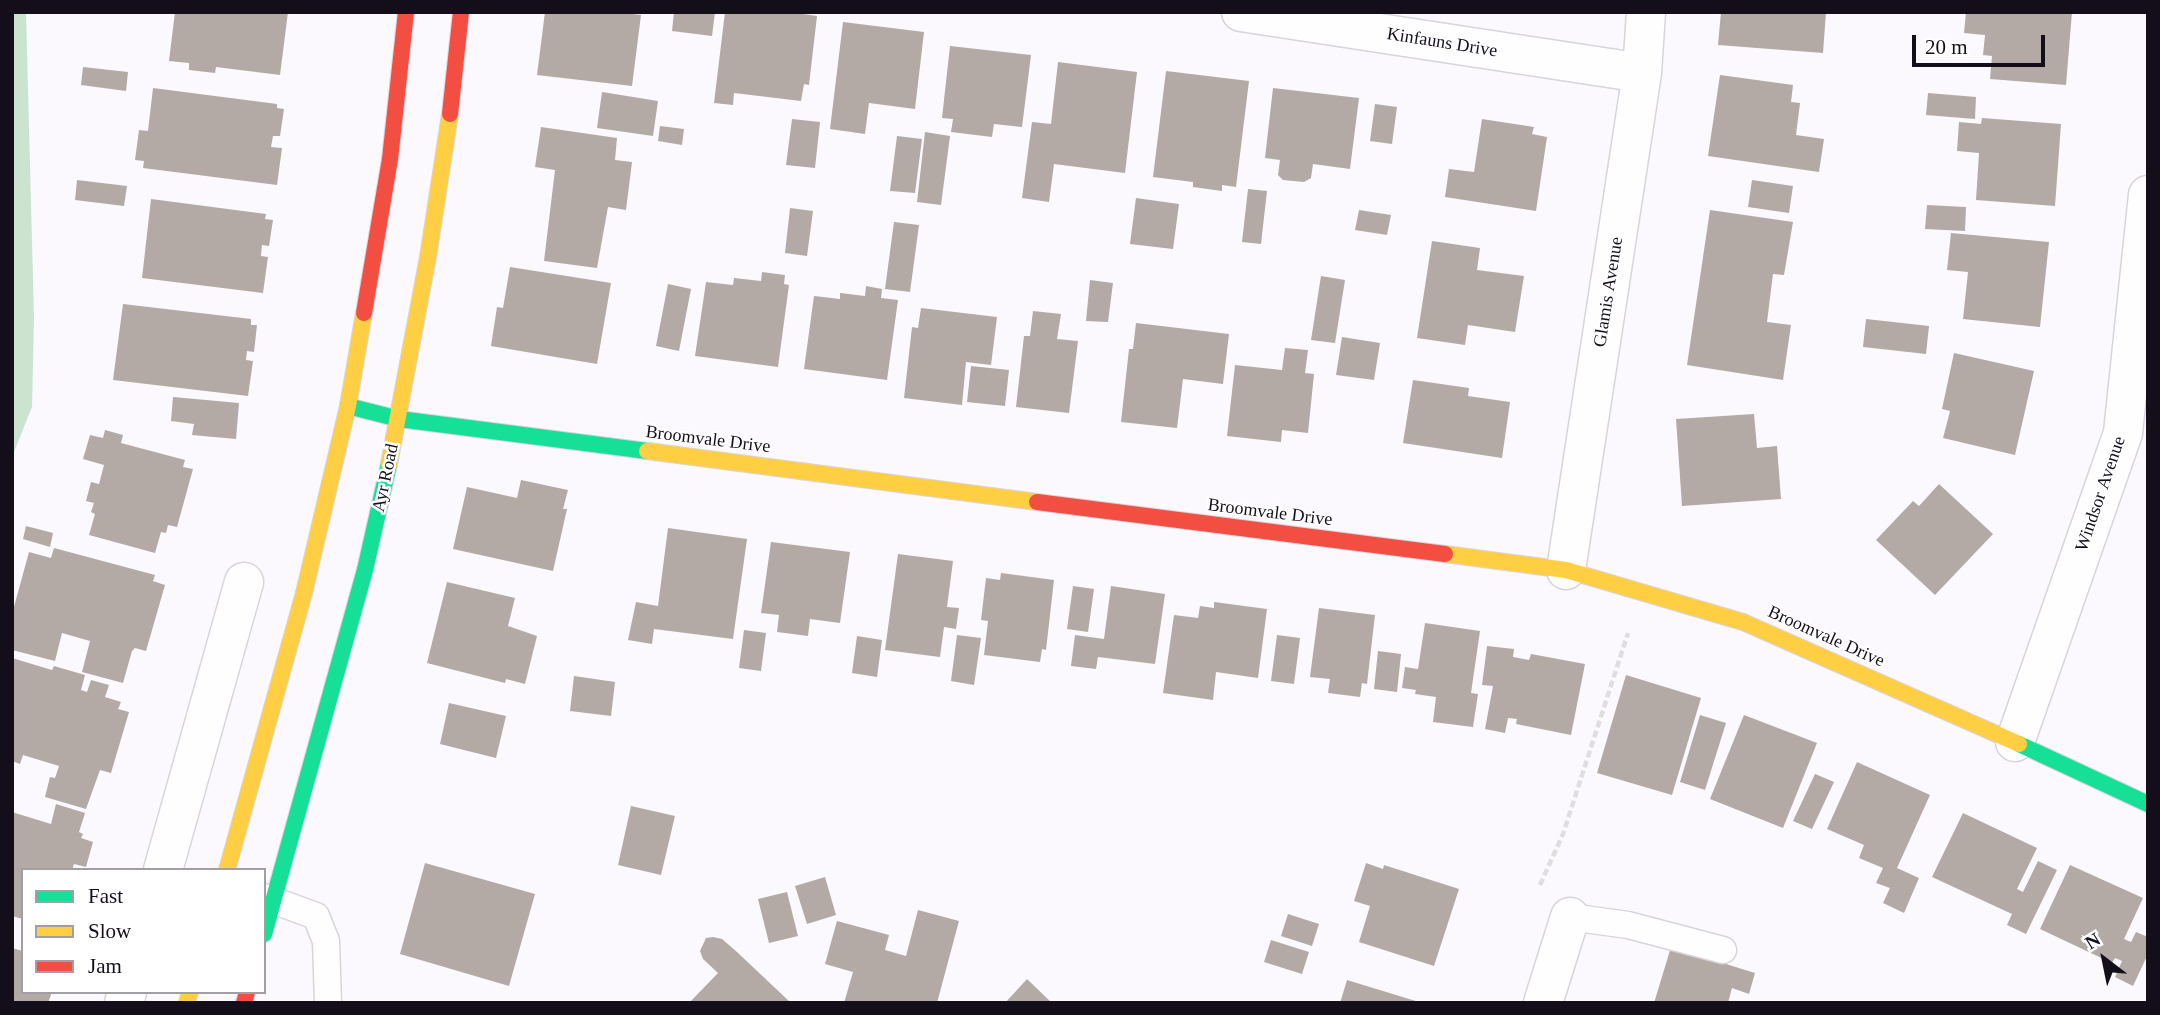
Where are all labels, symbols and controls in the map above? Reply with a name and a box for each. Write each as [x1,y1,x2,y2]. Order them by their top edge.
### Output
scale bar [1915,21,2048,65]
street label: Kinfauns Drive [1385,24,1499,62]
text: 20 m [1925,35,1968,59]
street label: Glamis Avenue [1590,235,1628,349]
street label: Broomvale Drive [644,422,772,458]
street label: Windsor Avenue [2071,434,2131,554]
street label: Ayr Road [368,442,404,514]
street label: Broomvale Drive [1206,495,1334,531]
street label: Broomvale Drive [1764,602,1888,672]
legend [21,868,266,994]
text: Fast [88,884,123,908]
text: Slow [88,919,131,943]
north arrow [2069,924,2139,994]
text: N [2081,928,2104,953]
text: Jam [88,954,122,978]

